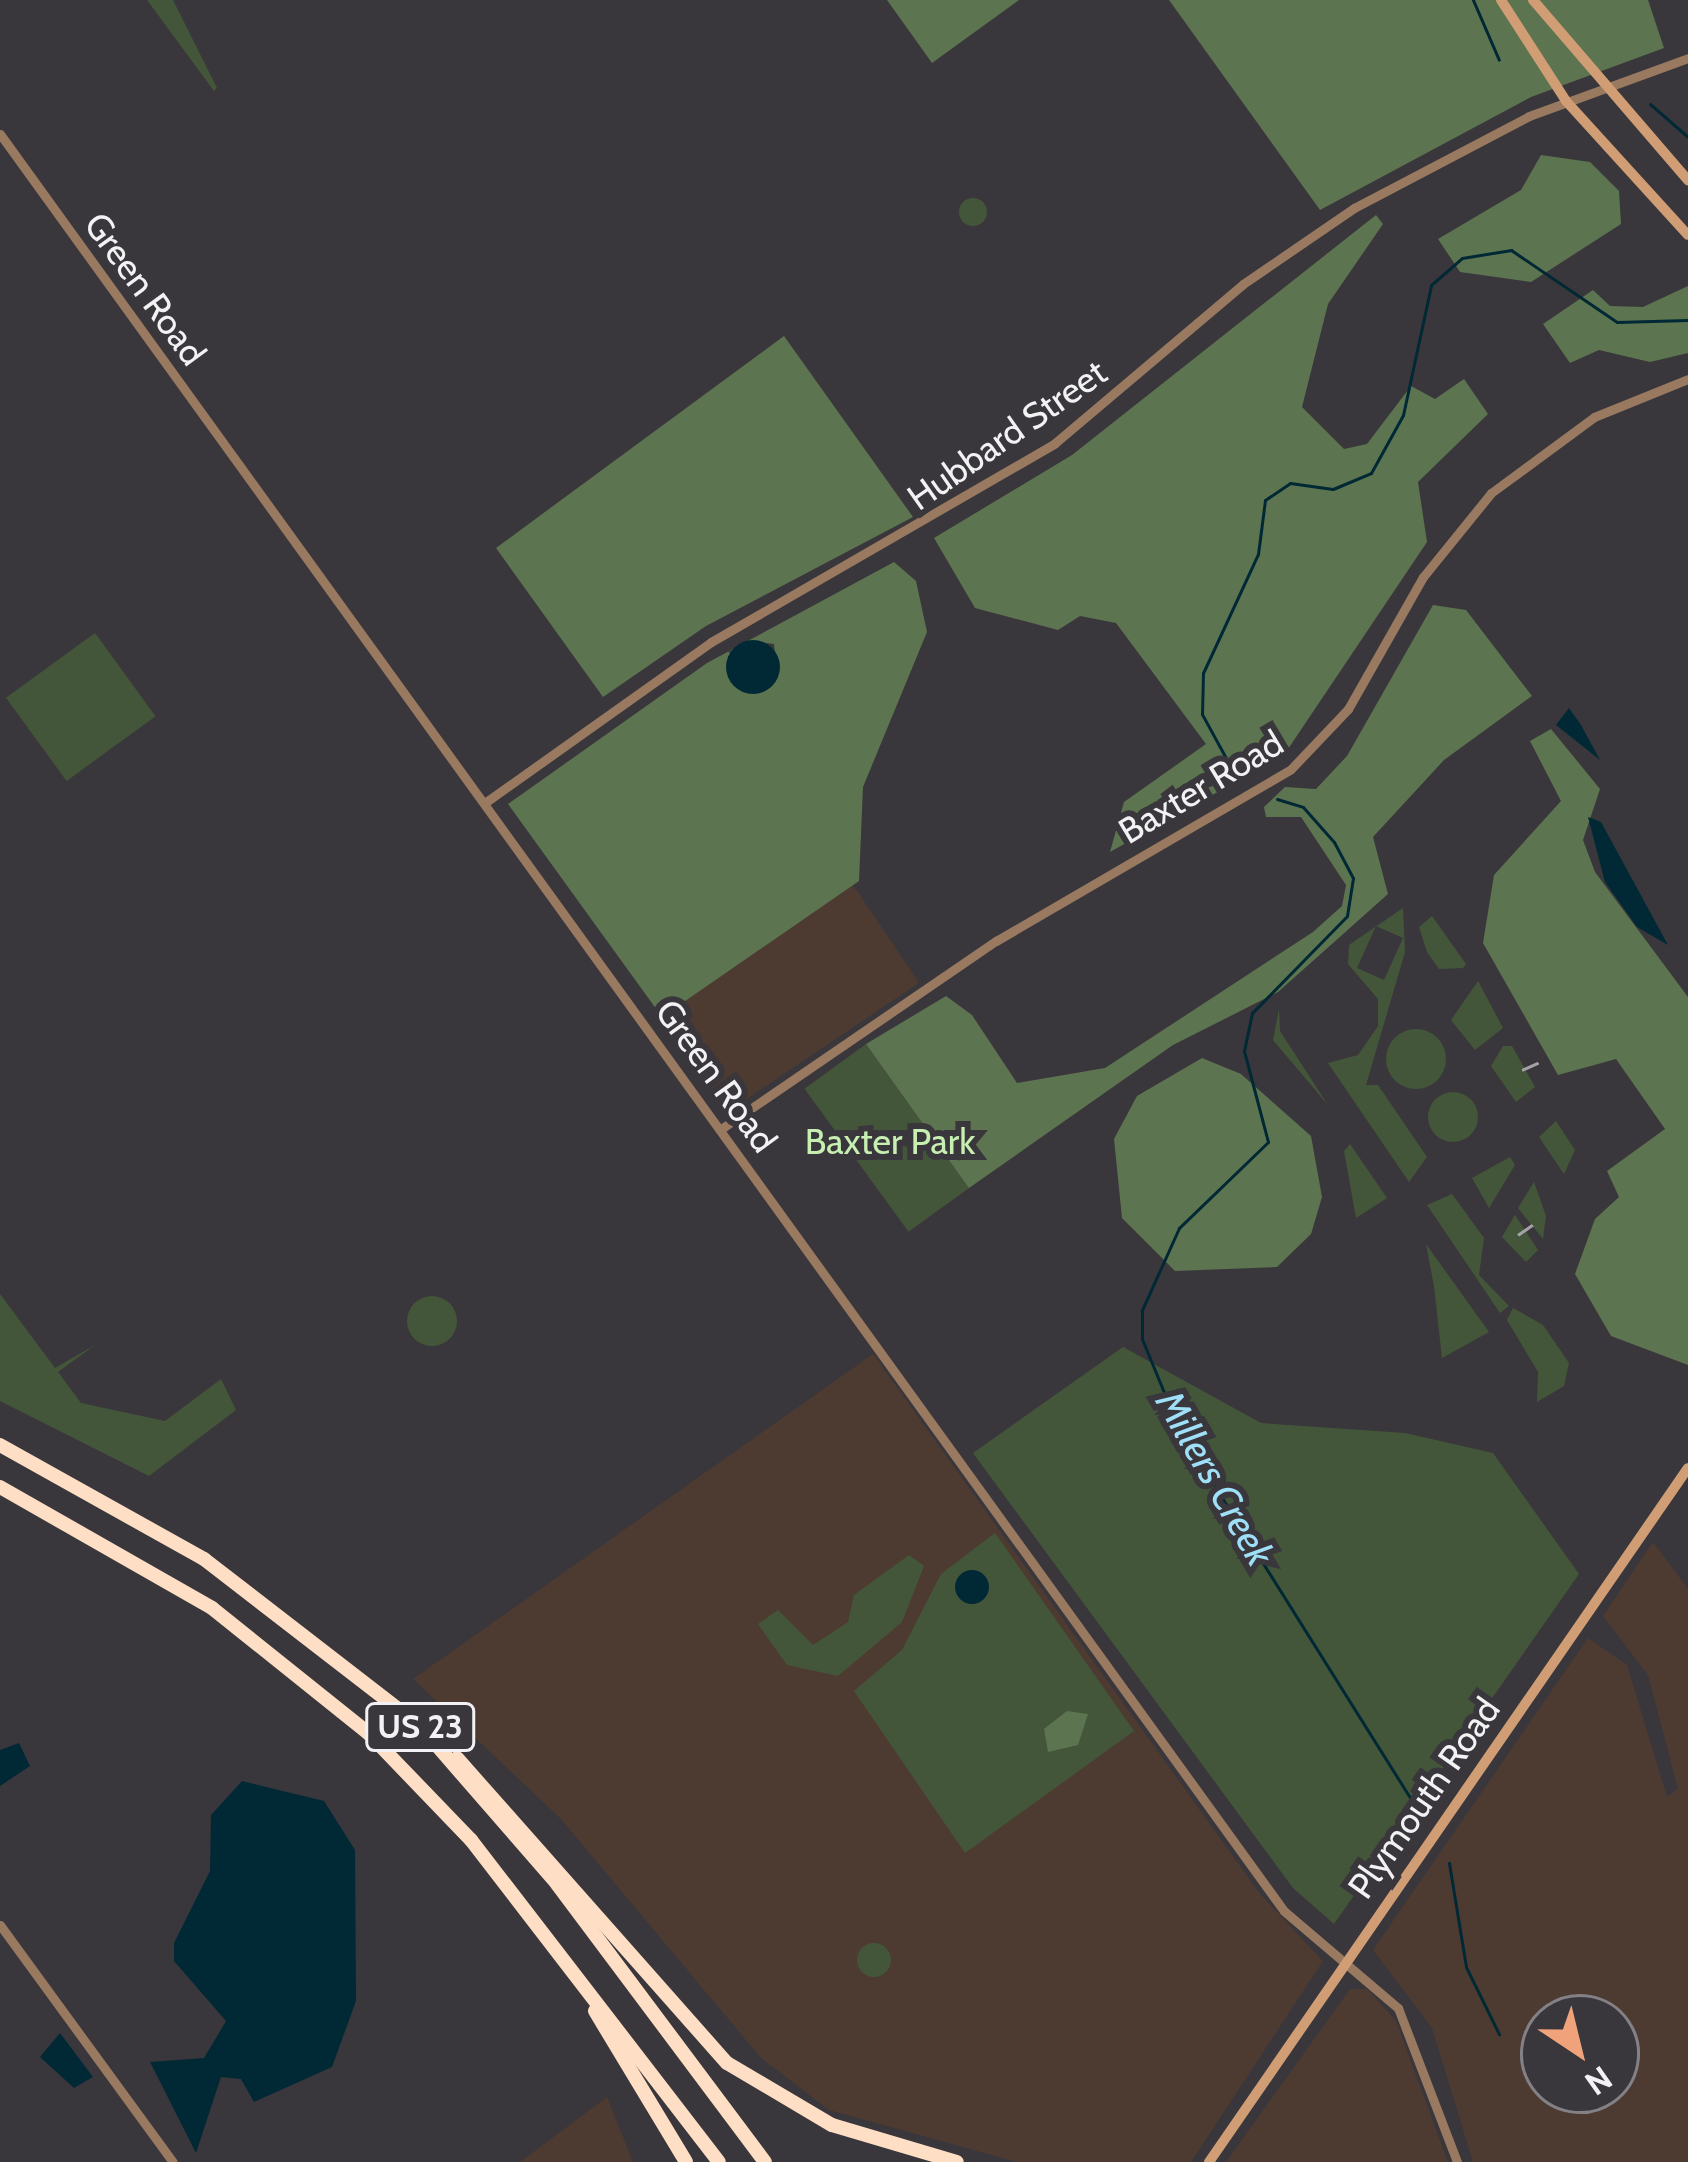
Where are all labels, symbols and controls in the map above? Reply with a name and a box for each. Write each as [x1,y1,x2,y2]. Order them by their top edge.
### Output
street label: Green Road [75,204,215,374]
street label: Hubbard Street [899,351,1115,519]
street label: Baxter Road [1111,721,1291,853]
street label: Green Road [646,991,786,1161]
park label: Baxter Park [805,1120,975,1164]
water label: Millers Creek [1146,1382,1284,1574]
street label: Plymouth Road [1339,1689,1509,1907]
road number: US 23 [363,1700,477,1754]
north arrow [1520,1994,1640,2114]
text: N [1578,2058,1620,2104]

